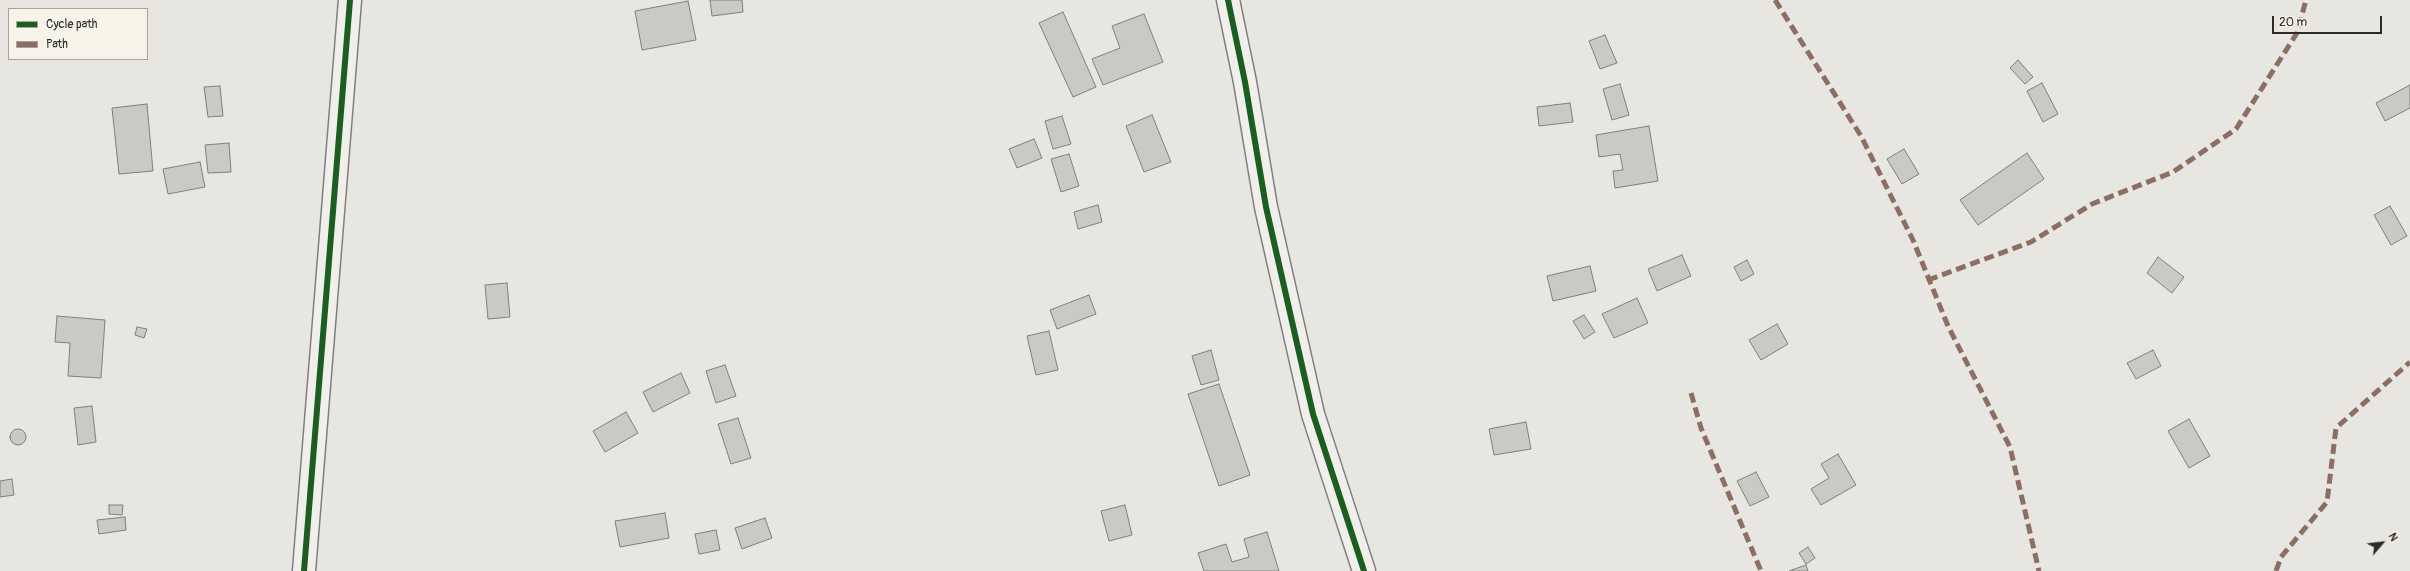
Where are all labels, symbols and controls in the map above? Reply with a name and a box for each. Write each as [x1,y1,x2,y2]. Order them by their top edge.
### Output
legend [8,8,148,60]
scale bar [2274,8,2384,34]
text: 20 m [2279,15,2307,30]
text: Cycle path [46,17,97,32]
text: Path [46,37,68,52]
north arrow [2362,523,2402,563]
text: N [2386,531,2401,543]

